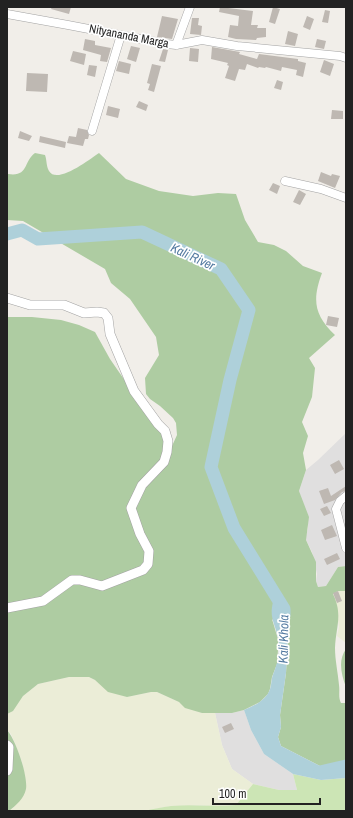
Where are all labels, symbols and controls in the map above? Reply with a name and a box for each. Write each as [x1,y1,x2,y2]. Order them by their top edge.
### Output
street label: Nityananda Marga [88,20,171,52]
water label: Kali River [168,239,218,274]
water label: Kali Khola [275,615,292,663]
scale bar [213,780,320,806]
text: 100 m [219,786,246,802]

